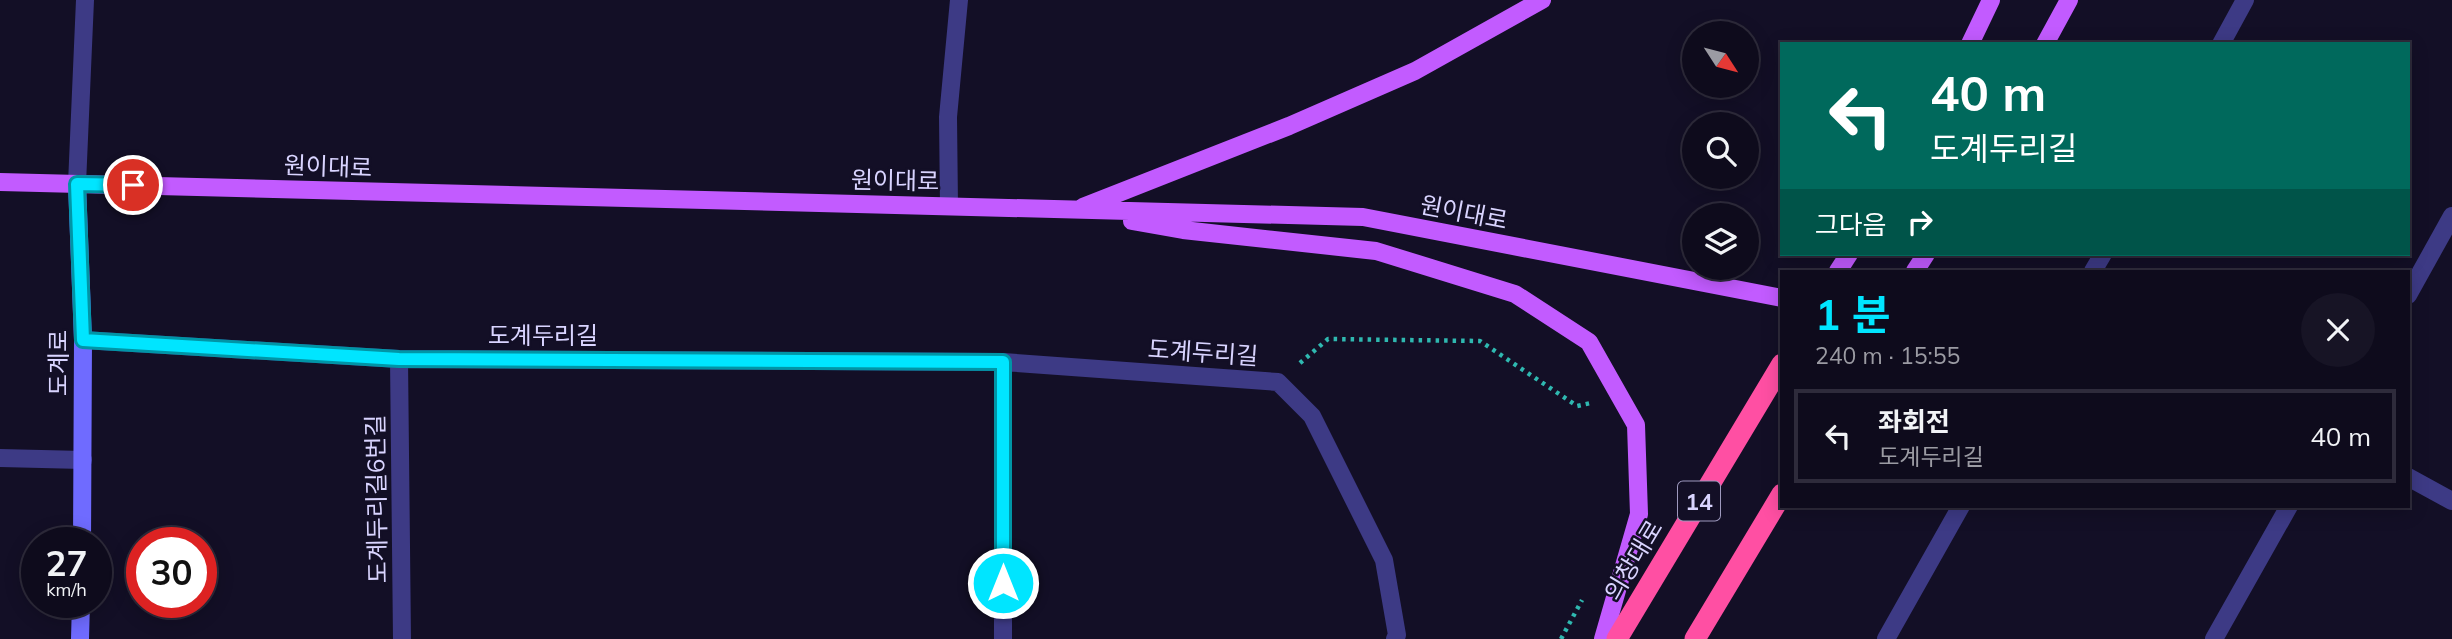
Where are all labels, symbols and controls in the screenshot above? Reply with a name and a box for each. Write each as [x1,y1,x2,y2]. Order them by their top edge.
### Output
north arrow [1682,21,1759,98]
map controls [1682,21,1759,280]
text: 40 m [1930,62,2046,123]
icon: left [1815,70,1906,161]
button: search [1682,112,1759,189]
text: 도계두리길 [1930,128,2077,168]
street label: 원이대로 [283,149,373,183]
pin [103,155,163,215]
street label: 원이대로 [851,164,939,196]
icon: arrive [114,166,152,204]
street label: 원이대로 [1418,189,1510,235]
button: layers [1682,203,1759,280]
icon: right [1901,203,1939,241]
text: 그다음 [1815,208,1887,241]
text: 1 분 [1815,288,1890,341]
button: close [2301,293,2375,367]
street label: 도계두리길 [488,320,598,350]
street label: 도계로 [43,330,73,396]
street label: 도계두리길 [1147,333,1259,371]
text: 240 m · 15:55 [1815,341,1960,370]
text: 좌회전 [1878,405,1950,438]
street label: 도계두리길6번길 [360,414,392,584]
icon: left [1819,417,1857,455]
text: 40 m [2310,420,2371,453]
text: 도계두리길 [1878,442,1984,471]
road number: 14 [1678,481,1720,520]
street label: 의창대로 [1597,514,1669,606]
speed limit sign: 30 [126,527,217,618]
text: 27 [45,541,88,585]
position arrow [966,546,1040,620]
text: km/h [46,578,87,601]

